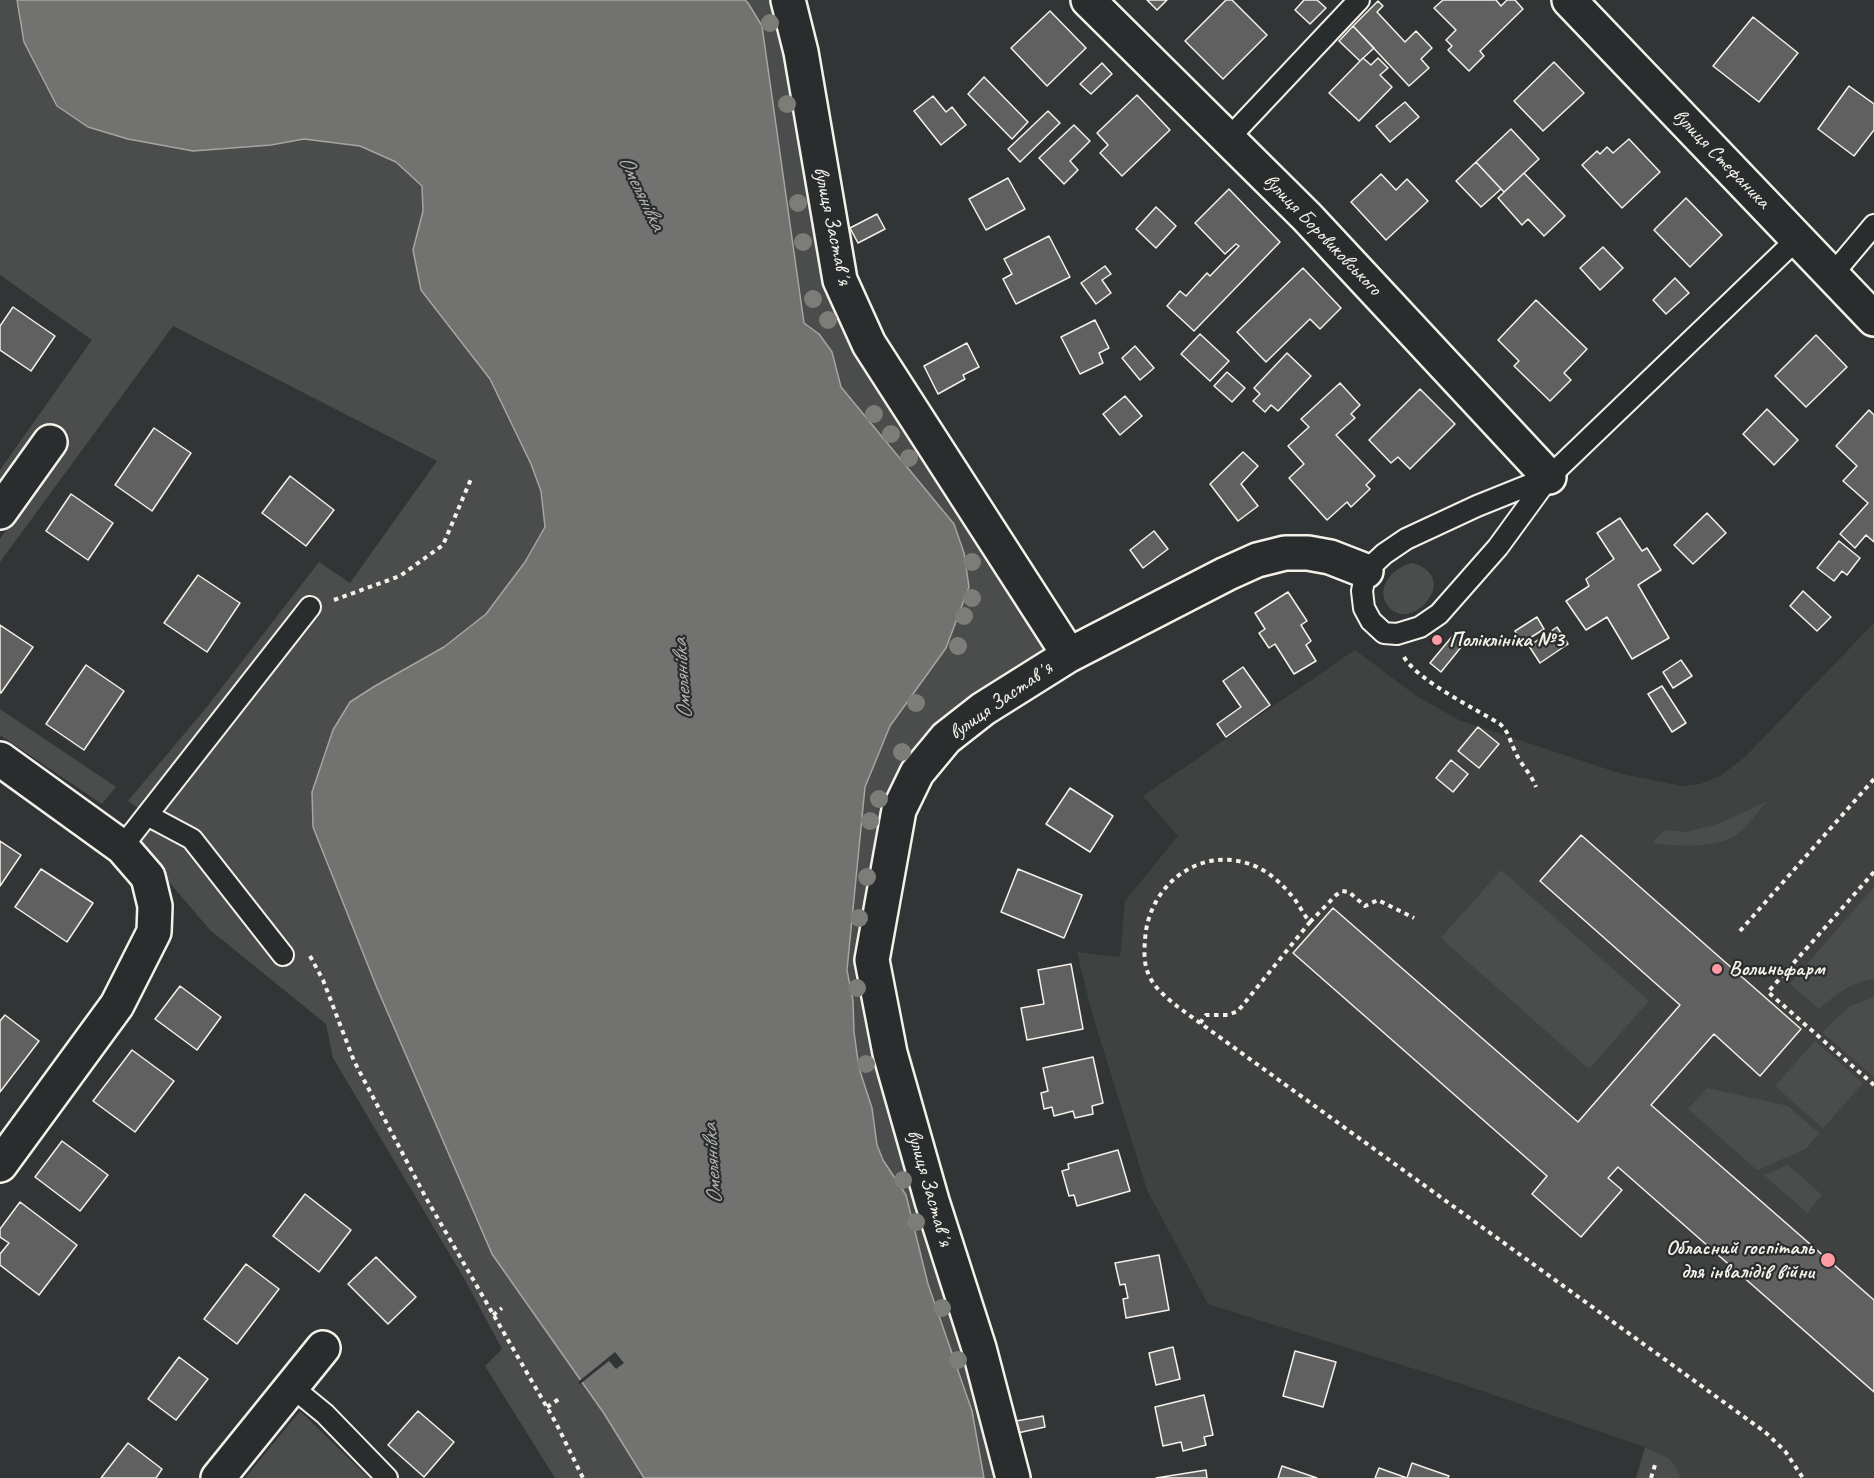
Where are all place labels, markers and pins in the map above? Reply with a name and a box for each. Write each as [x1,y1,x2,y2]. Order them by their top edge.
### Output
place label: Поліклініка №3 [1449,627,1564,653]
marker: Поліклініка №3 [1430,633,1444,647]
place label: Волиньфарм [1729,956,1825,982]
marker: Волиньфарм [1710,962,1724,976]
place label: Обласний госпіталь для інвалідів війни [1666,1235,1814,1285]
marker: Обласний госпіталь для інвалідів війни [1819,1251,1837,1269]

